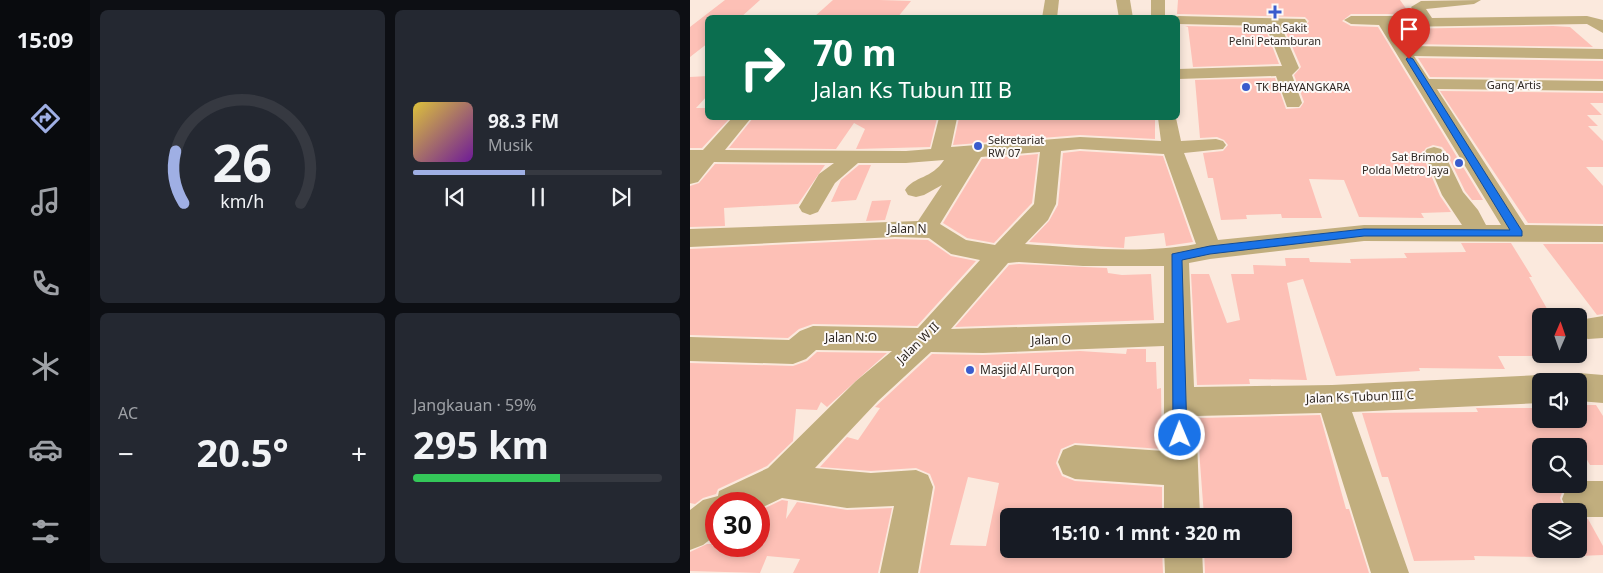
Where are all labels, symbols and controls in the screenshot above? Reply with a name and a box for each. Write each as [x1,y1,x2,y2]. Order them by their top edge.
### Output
marker: Rumah Sakit Pelni Petamburan [1268,5,1282,19]
pin [1388,8,1430,59]
icon: arrive [1395,15,1423,43]
place label: Rumah Sakit Pelni Petamburan [1229,20,1321,48]
text: 15:09 [17,24,73,54]
text: 70 m [813,29,896,76]
icon: right [730,35,795,100]
text: Jalan Ks Tubun III B [813,74,1012,104]
street label: Gang Artis [1487,77,1541,92]
place label: TK BHAYANGKARA [1256,79,1351,94]
marker: TK BHAYANGKARA [1240,81,1252,93]
icon: directions [28,101,63,136]
text: 98.3 FM [488,108,559,134]
text: 26 [213,126,272,197]
place label: Sekretariat RW 07 [988,132,1044,160]
text: Musik [488,134,533,156]
marker: Sekretariat RW 07 [972,140,984,152]
place label: Sat Brimob Polda Metro Jaya [1362,149,1449,177]
marker: Sat Brimob Polda Metro Jaya [1453,157,1465,169]
icon: previous [441,183,469,211]
icon: pause [524,183,552,211]
icon: next [607,183,635,211]
icon: music [28,184,63,219]
text: km/h [221,189,264,213]
street label: Jalan N [886,220,927,237]
icon: phone [28,266,63,301]
north arrow [1532,308,1588,362]
map controls [1532,308,1587,558]
street label: Jalan W II [892,318,943,368]
street label: Jalan N:O [824,329,877,346]
street label: Jalan O [1030,330,1071,349]
icon: climate [28,349,63,384]
place label: Masjid Al Furqon [980,361,1074,378]
marker: Masjid Al Furqon [964,364,976,376]
button: sound [1532,373,1587,428]
street label: Jalan Ks Tubun III C [1305,386,1415,407]
text: Jangkauan · 59% [413,394,537,416]
text: AC [118,402,138,424]
position arrow [1153,408,1205,460]
text: 295 km [413,418,549,470]
text: 20.5° [197,426,289,478]
icon: car [28,432,63,467]
text: − [118,434,134,472]
text: + [351,434,367,472]
button: search [1532,438,1587,493]
speed limit sign: 30 [705,492,770,557]
button: layers [1532,503,1587,558]
icon: filters [28,514,63,549]
text: 15:10 · 1 mnt · 320 m [1051,520,1241,546]

